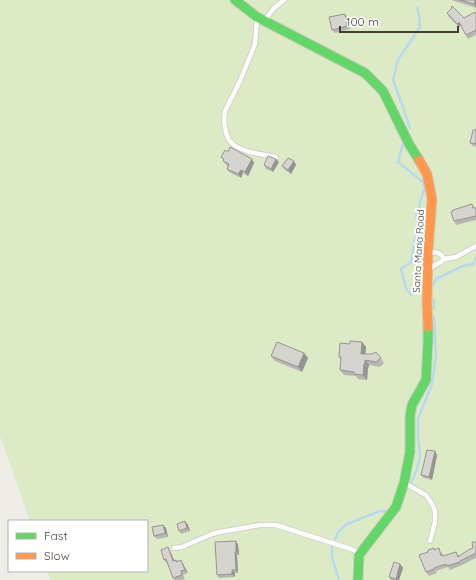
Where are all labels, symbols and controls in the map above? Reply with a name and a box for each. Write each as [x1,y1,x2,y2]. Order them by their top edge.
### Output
scale bar [340,8,458,34]
text: 100 m [346,14,379,29]
street label: Santa Maria Road [410,209,427,293]
legend [8,520,148,572]
text: Fast [44,528,68,543]
text: Slow [44,548,70,563]

